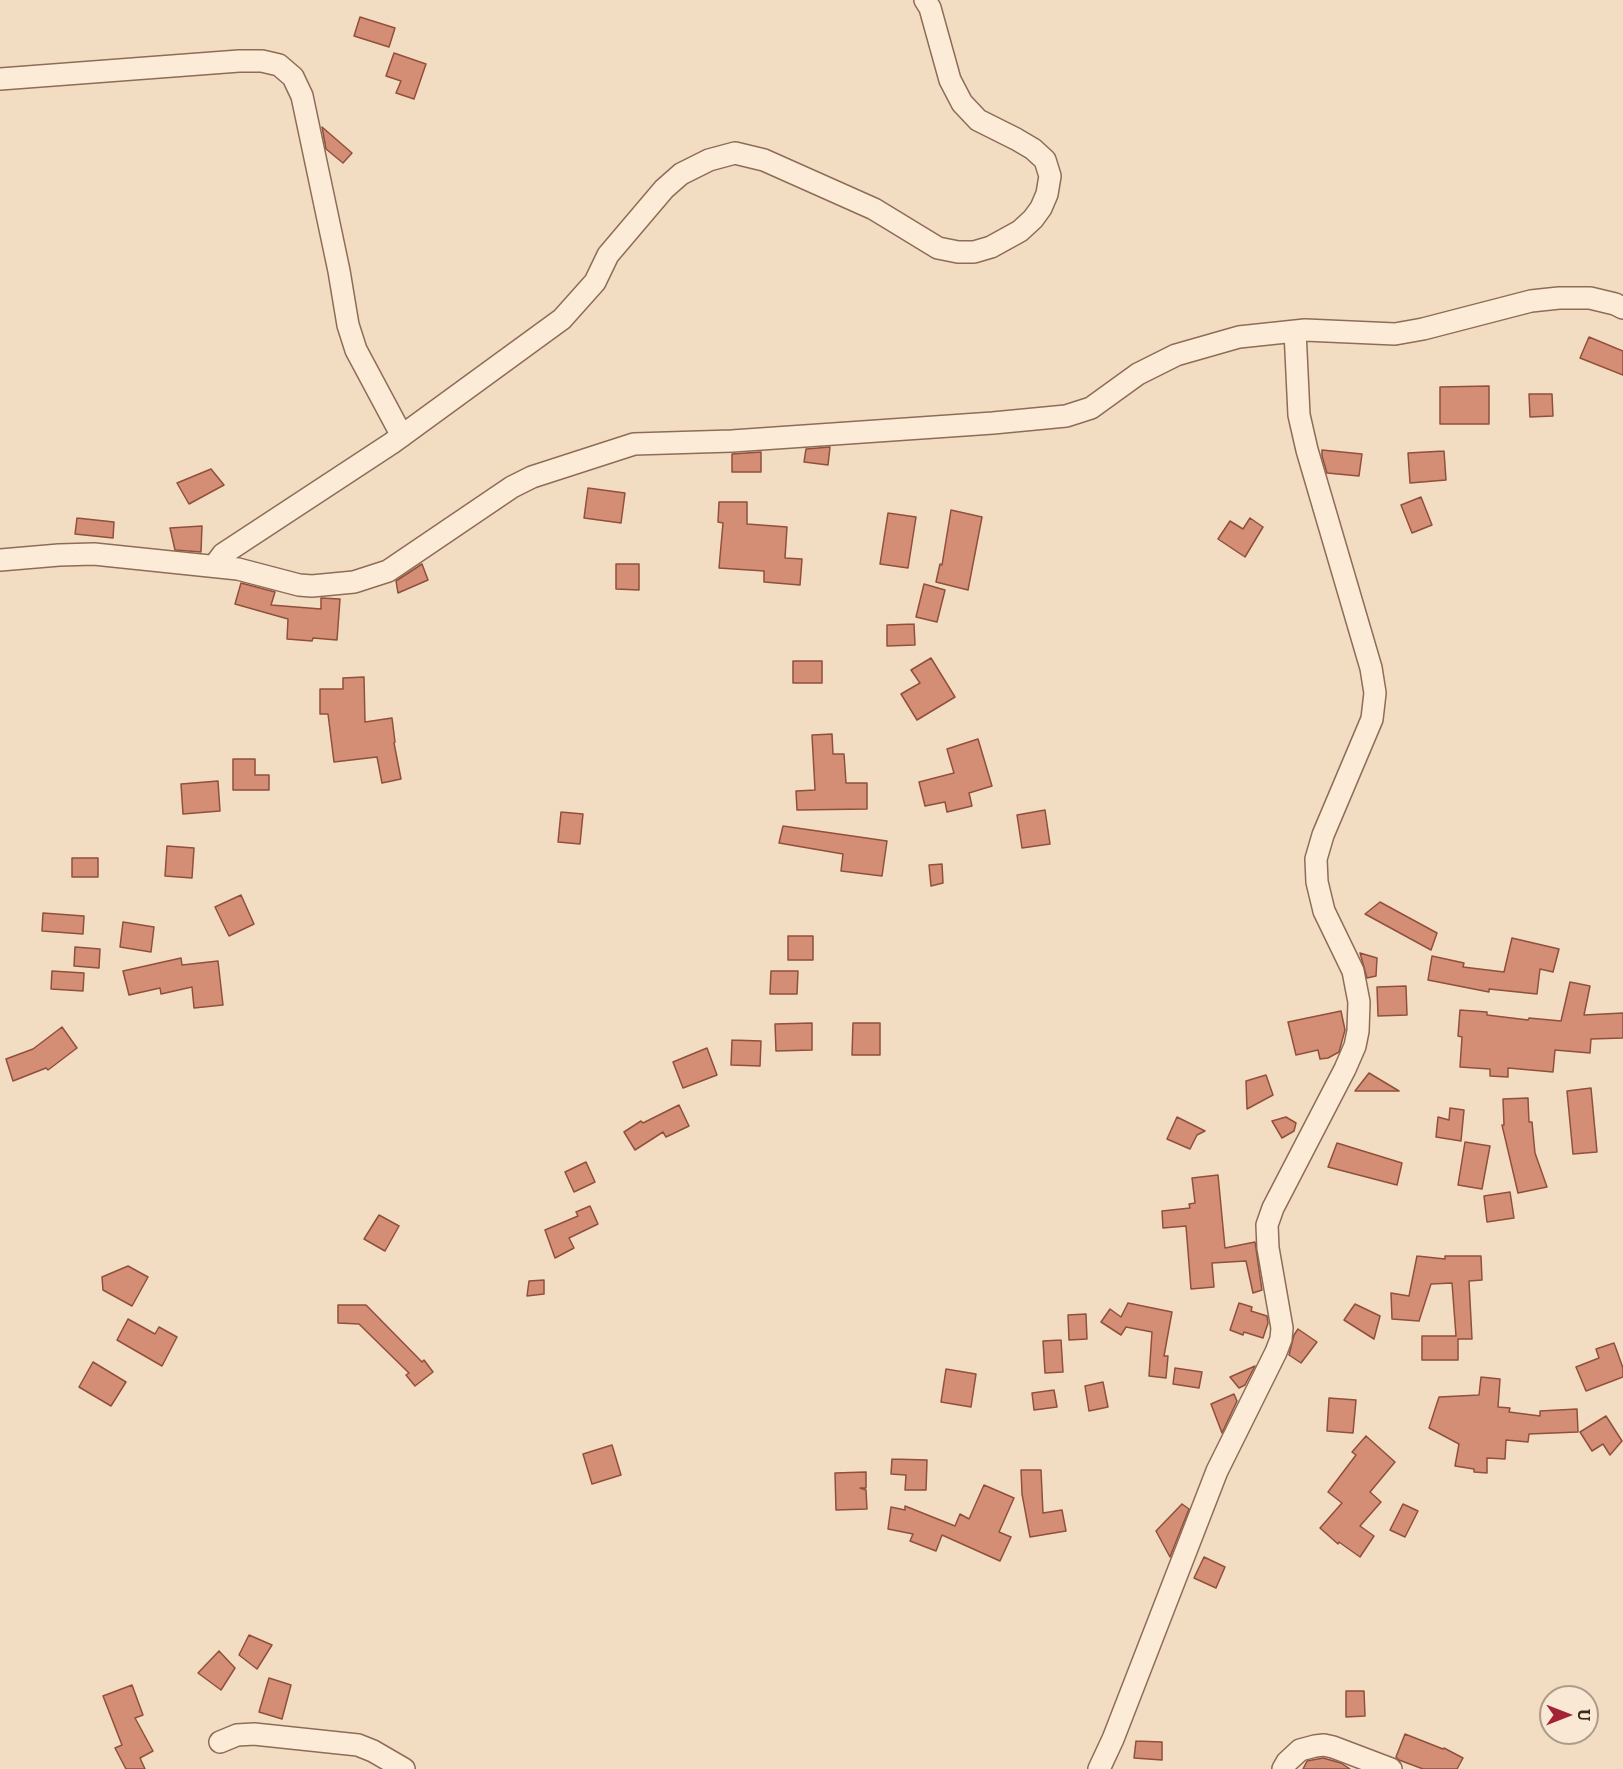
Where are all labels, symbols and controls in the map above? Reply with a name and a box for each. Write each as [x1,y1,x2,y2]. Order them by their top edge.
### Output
north arrow [1539,1685,1599,1745]
text: U [1573,1709,1597,1721]

